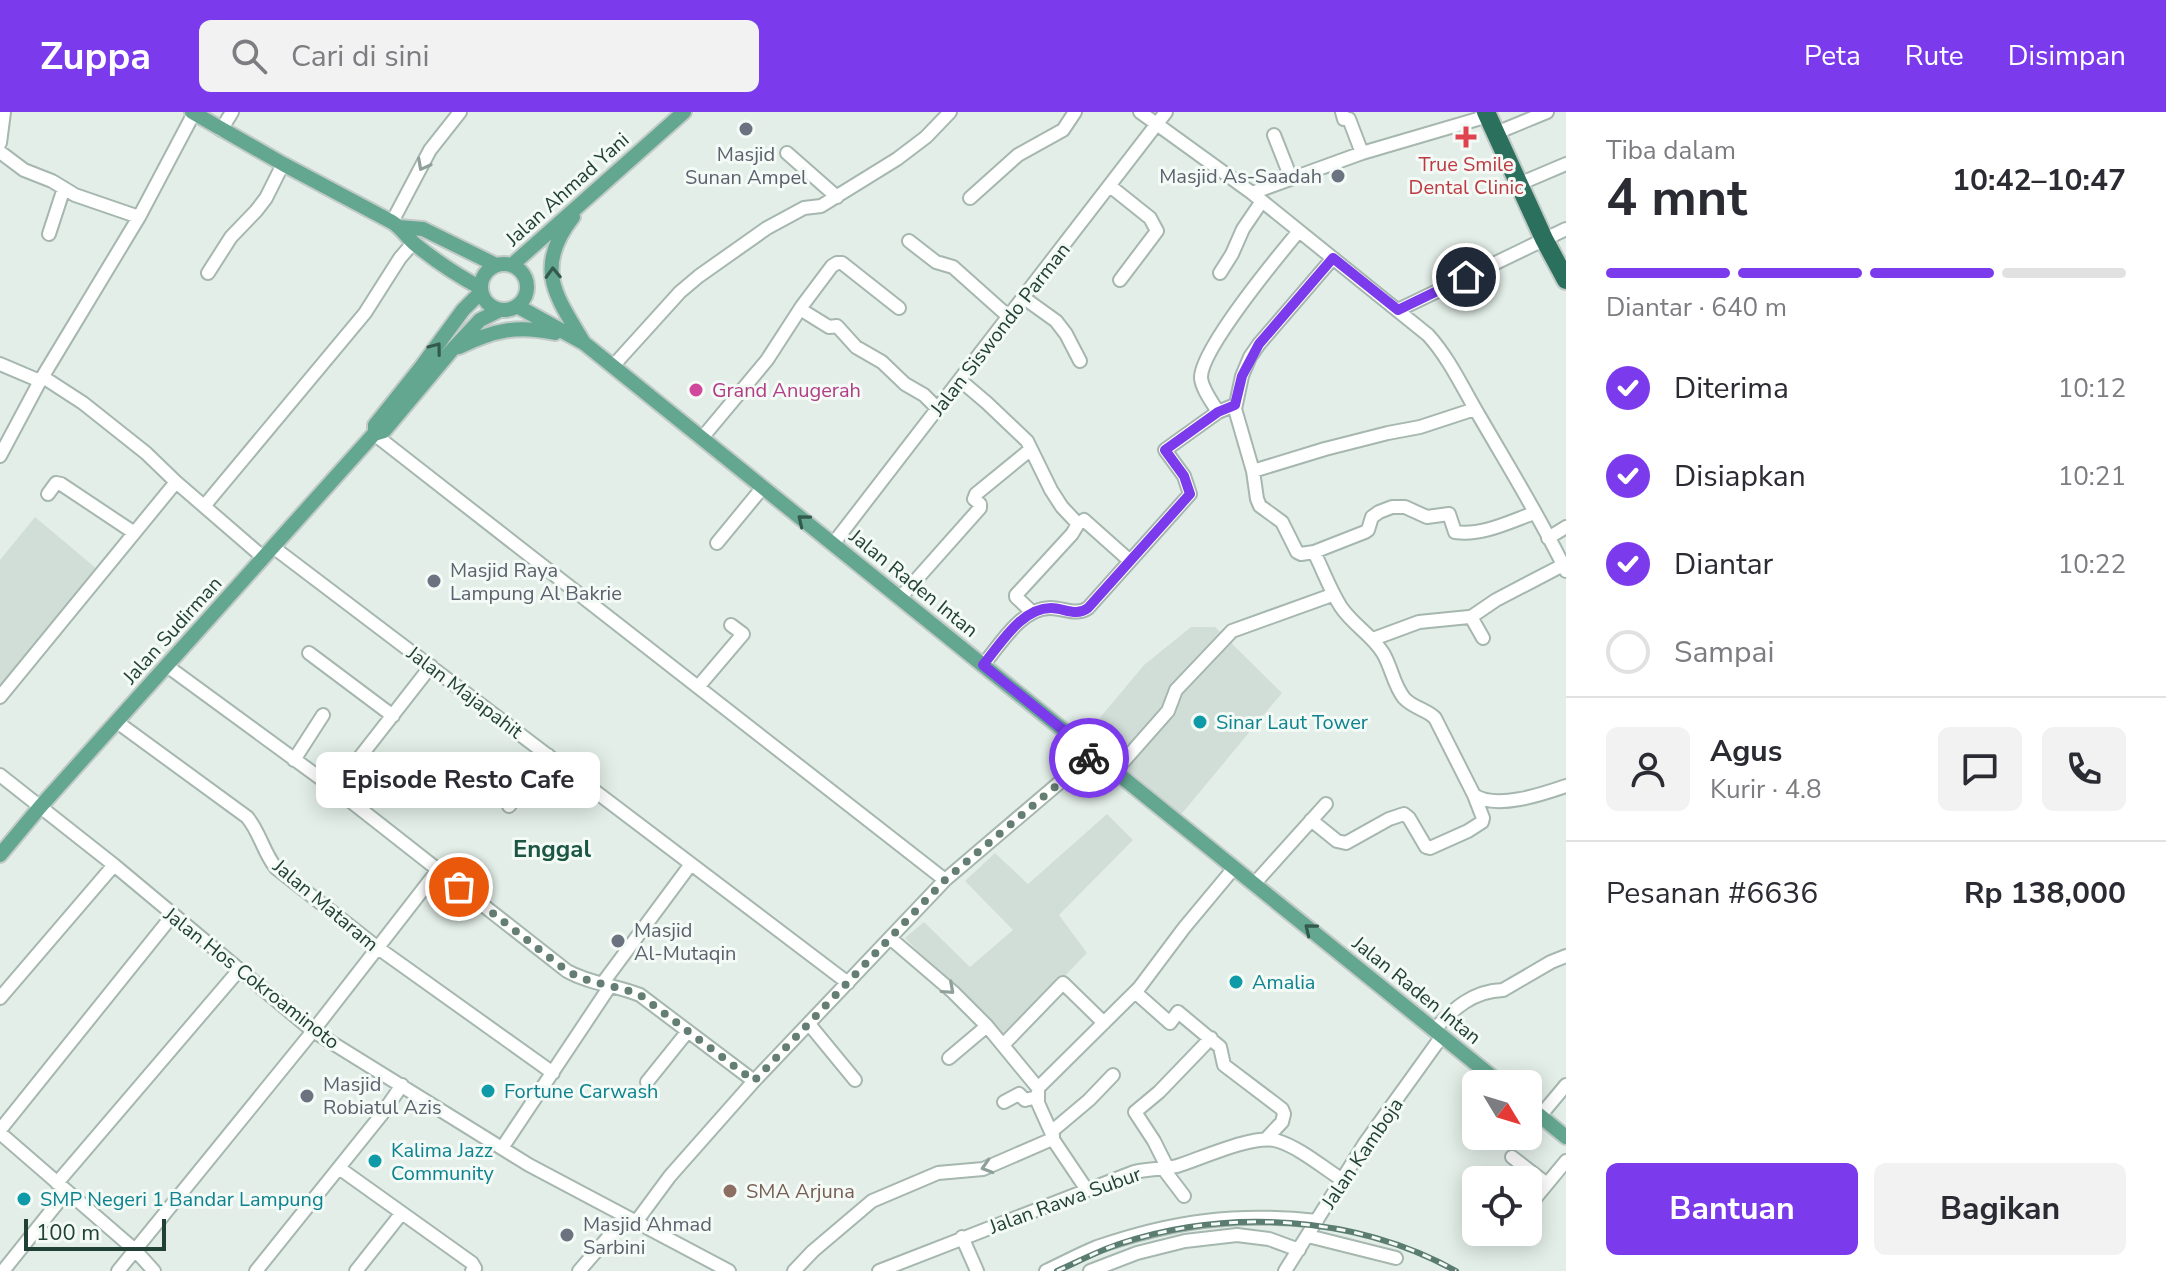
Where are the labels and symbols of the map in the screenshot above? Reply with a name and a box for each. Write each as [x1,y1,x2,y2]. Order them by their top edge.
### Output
marker: Masjid Sunan Ampel [737,120,755,138]
marker: True Smile Dental Clinic [1455,126,1477,148]
street label: Jalan Ahmad Yani [499,127,635,253]
place label: Masjid Sunan Ampel [685,141,807,191]
place label: True Smile Dental Clinic [1409,151,1523,201]
one-way arrow [417,156,432,171]
place label: Masjid As-Saadah [1159,163,1322,190]
marker: Masjid As-Saadah [1329,167,1347,185]
street label: Jalan Siswondo Parman [924,237,1076,422]
pin [1432,243,1500,311]
one-way arrow [544,266,562,279]
one-way arrow [426,342,440,357]
place label: Grand Anugerah [712,377,861,404]
marker: Grand Anugerah [687,381,705,399]
one-way arrow [797,515,812,529]
street label: Jalan Raden Intan [843,522,984,644]
place label: Masjid Raya Lampung Al Bakrie [450,557,622,607]
street label: Jalan Sudirman [116,571,228,691]
marker: Masjid Raya Lampung Al Bakrie [425,572,443,590]
street label: Jalan Majapahit [401,639,529,745]
place label: Sinar Laut Tower [1216,709,1368,736]
marker: Sinar Laut Tower [1191,713,1209,731]
courier [1049,718,1129,798]
callout: Episode Resto Cafe [317,751,601,807]
district label: Enggal [513,833,591,865]
street label: Jalan Mataram [266,853,384,958]
pin [425,853,493,921]
street label: Jalan Hos Cokroaminoto [157,901,345,1056]
place label: Masjid Al-Mutaqin [634,917,736,967]
one-way arrow [1304,925,1319,939]
street label: Jalan Raden Intan [1346,929,1487,1051]
marker: Masjid Al-Mutaqin [609,932,627,950]
place label: Amalia [1252,969,1315,996]
marker: Amalia [1227,973,1245,991]
one-way arrow [940,980,955,994]
north arrow [1462,1070,1542,1150]
place label: Masjid Robiatul Azis [323,1071,442,1121]
place label: Fortune Carwash [504,1078,658,1105]
marker: Fortune Carwash [479,1082,497,1100]
marker: Masjid Robiatul Azis [298,1087,316,1105]
street label: Jalan Kamboja [1315,1092,1410,1215]
place label: Kalima Jazz Community [391,1137,494,1187]
marker: Kalima Jazz Community [366,1152,384,1170]
one-way arrow [980,1158,994,1174]
street label: Jalan Rawa Subur [984,1160,1145,1241]
place label: SMA Arjuna [746,1178,855,1205]
marker: SMA Arjuna [721,1182,739,1200]
place label: SMP Negeri 1 Bandar Lampung [40,1186,324,1213]
marker: SMP Negeri 1 Bandar Lampung [15,1190,33,1208]
place label: Masjid Ahmad Sarbini [583,1211,712,1261]
scale bar [24,1215,166,1251]
marker: Masjid Ahmad Sarbini [558,1226,576,1244]

